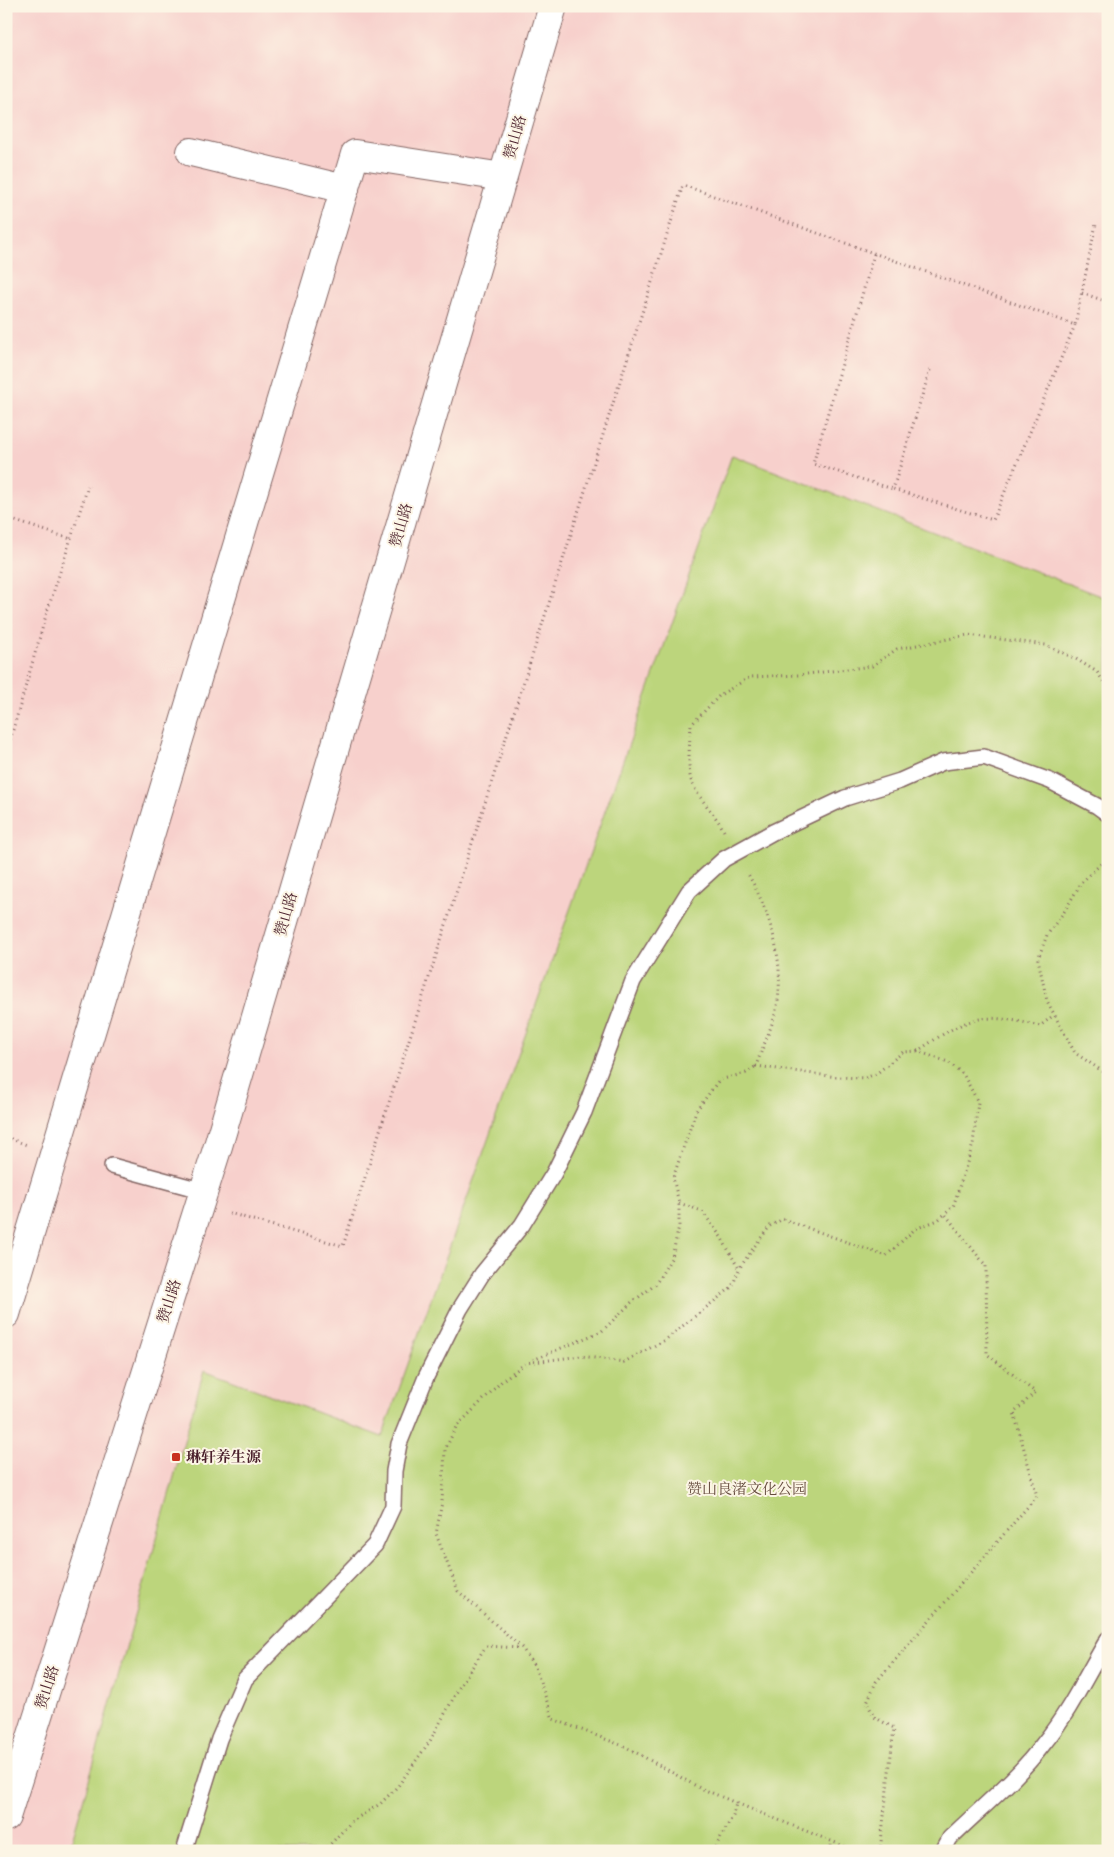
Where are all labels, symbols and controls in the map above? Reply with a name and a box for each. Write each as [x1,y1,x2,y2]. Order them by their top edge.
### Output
street label: 赞山路 [498,112,531,161]
street label: 赞山路 [384,500,417,549]
street label: 赞山路 [269,889,302,938]
street label: 赞山路 [152,1276,185,1325]
place label: 琳轩养生源 [186,1446,261,1467]
marker: 琳轩养生源 [170,1451,182,1463]
park label: 赞山良渚文化公园 [687,1478,807,1499]
street label: 赞山路 [30,1662,63,1711]

